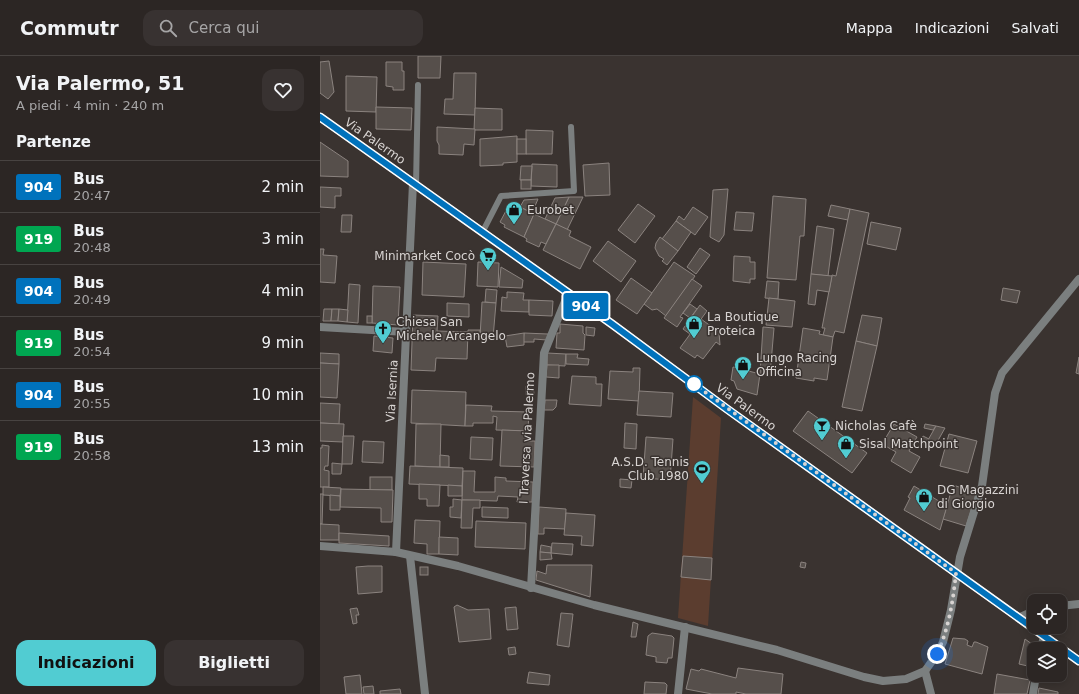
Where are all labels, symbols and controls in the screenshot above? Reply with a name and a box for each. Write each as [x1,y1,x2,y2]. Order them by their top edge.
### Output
search box [143,10,423,46]
text: Commutr [20,17,119,39]
icon: search [157,17,179,39]
text: Cerca qui [189,19,260,37]
text: Mappa [846,20,893,36]
text: Indicazioni [915,20,989,36]
text: Salvati [1011,20,1059,36]
button: heart [262,69,304,111]
text: Via Palermo, 51 [16,72,184,94]
text: A piedi · 4 min · 240 m [16,98,164,113]
street label: Via Palermo [342,115,408,167]
text: Partenze [16,133,91,151]
text: Bus [73,170,104,188]
text: 2 min [261,178,304,196]
text: 904 [24,179,53,195]
text: 20:47 [73,188,111,203]
shop icon: Eurobet [504,200,524,225]
place label: Eurobet [527,203,574,217]
text: Bus [73,222,104,240]
text: 3 min [261,230,304,248]
text: 919 [24,231,53,247]
text: 20:48 [73,240,111,255]
supermarket icon: Minimarket Cocò [478,246,498,271]
place label: Minimarket Cocò [374,249,475,263]
text: Bus [73,274,104,292]
text: 4 min [261,282,304,300]
text: 904 [24,283,53,299]
text: 20:49 [73,292,111,307]
line badge: 904 [563,293,609,319]
text: 904 [571,298,601,314]
place label: La Boutique Proteica [707,310,779,338]
shop icon: La Boutique Proteica [684,314,704,339]
place label: Chiesa San Michele Arcangelo [396,315,506,343]
church icon: Chiesa San Michele Arcangelo [373,319,393,344]
text: Bus [73,326,104,344]
text: 9 min [261,334,304,352]
text: 919 [24,335,53,351]
text: 20:54 [73,344,111,359]
place label: Lungo Racing Officina [756,351,837,379]
shop icon: Lungo Racing Officina [733,355,753,380]
street label: Via Isernia [383,359,401,423]
street label: I Traversa via Palermo [517,372,537,504]
unlabelled marker [685,375,703,393]
text: Bus [73,378,104,396]
street label: Via Palermo [713,380,779,434]
text: 10 min [252,386,304,404]
text: 904 [24,387,53,403]
text: 20:55 [73,396,111,411]
bar icon: Nicholas Cafè [812,416,832,441]
place label: Nicholas Cafè [835,419,917,433]
text: Bus [73,430,104,448]
shop icon: Sisal Matchpoint [836,434,856,459]
place label: Sisal Matchpoint [859,437,958,451]
text: 13 min [252,438,304,456]
text: 919 [24,439,53,455]
text: 20:58 [73,448,111,463]
place label: A.S.D. Tennis Club 1980 [611,455,689,483]
sports icon: A.S.D. Tennis Club 1980 [692,459,712,484]
place label: DG Magazzini di Giorgio [937,483,1019,511]
shop icon: DG Magazzini di Giorgio [914,487,934,512]
map controls [1027,594,1067,682]
button: locate [1027,594,1067,634]
button: Indicazioni [16,640,156,686]
button: Biglietti [164,640,304,686]
button: layers [1027,642,1067,682]
your location [927,644,947,664]

